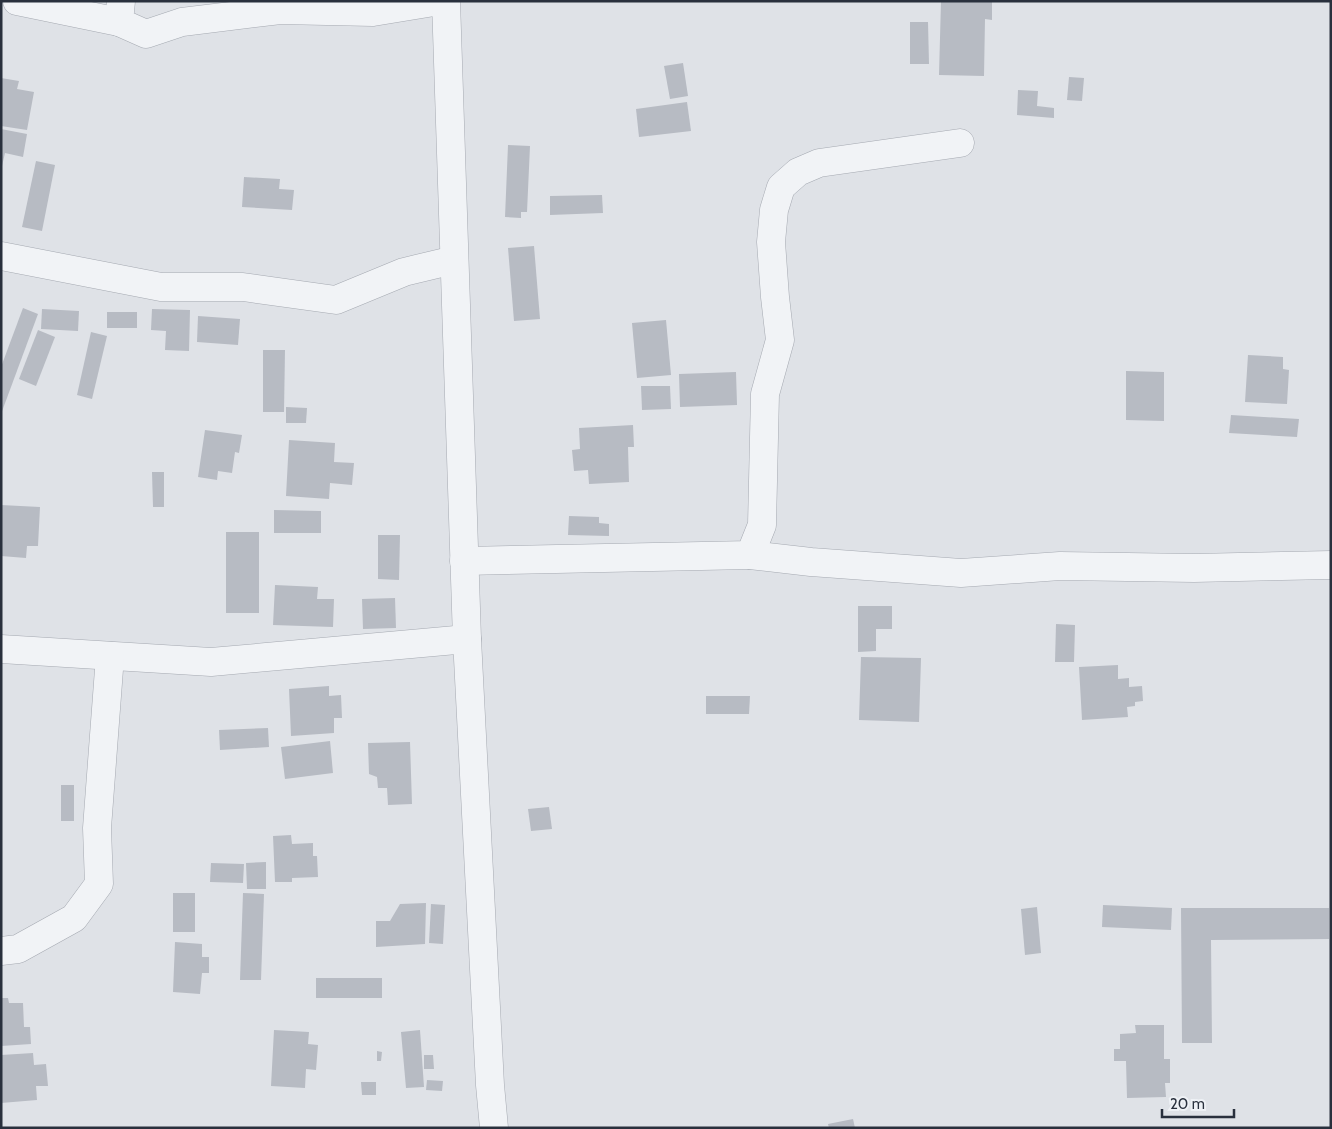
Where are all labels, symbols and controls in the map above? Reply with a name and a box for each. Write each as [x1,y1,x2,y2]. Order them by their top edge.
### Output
scale bar [1162,1086,1234,1118]
text: 20 m [1170,1095,1205,1113]

